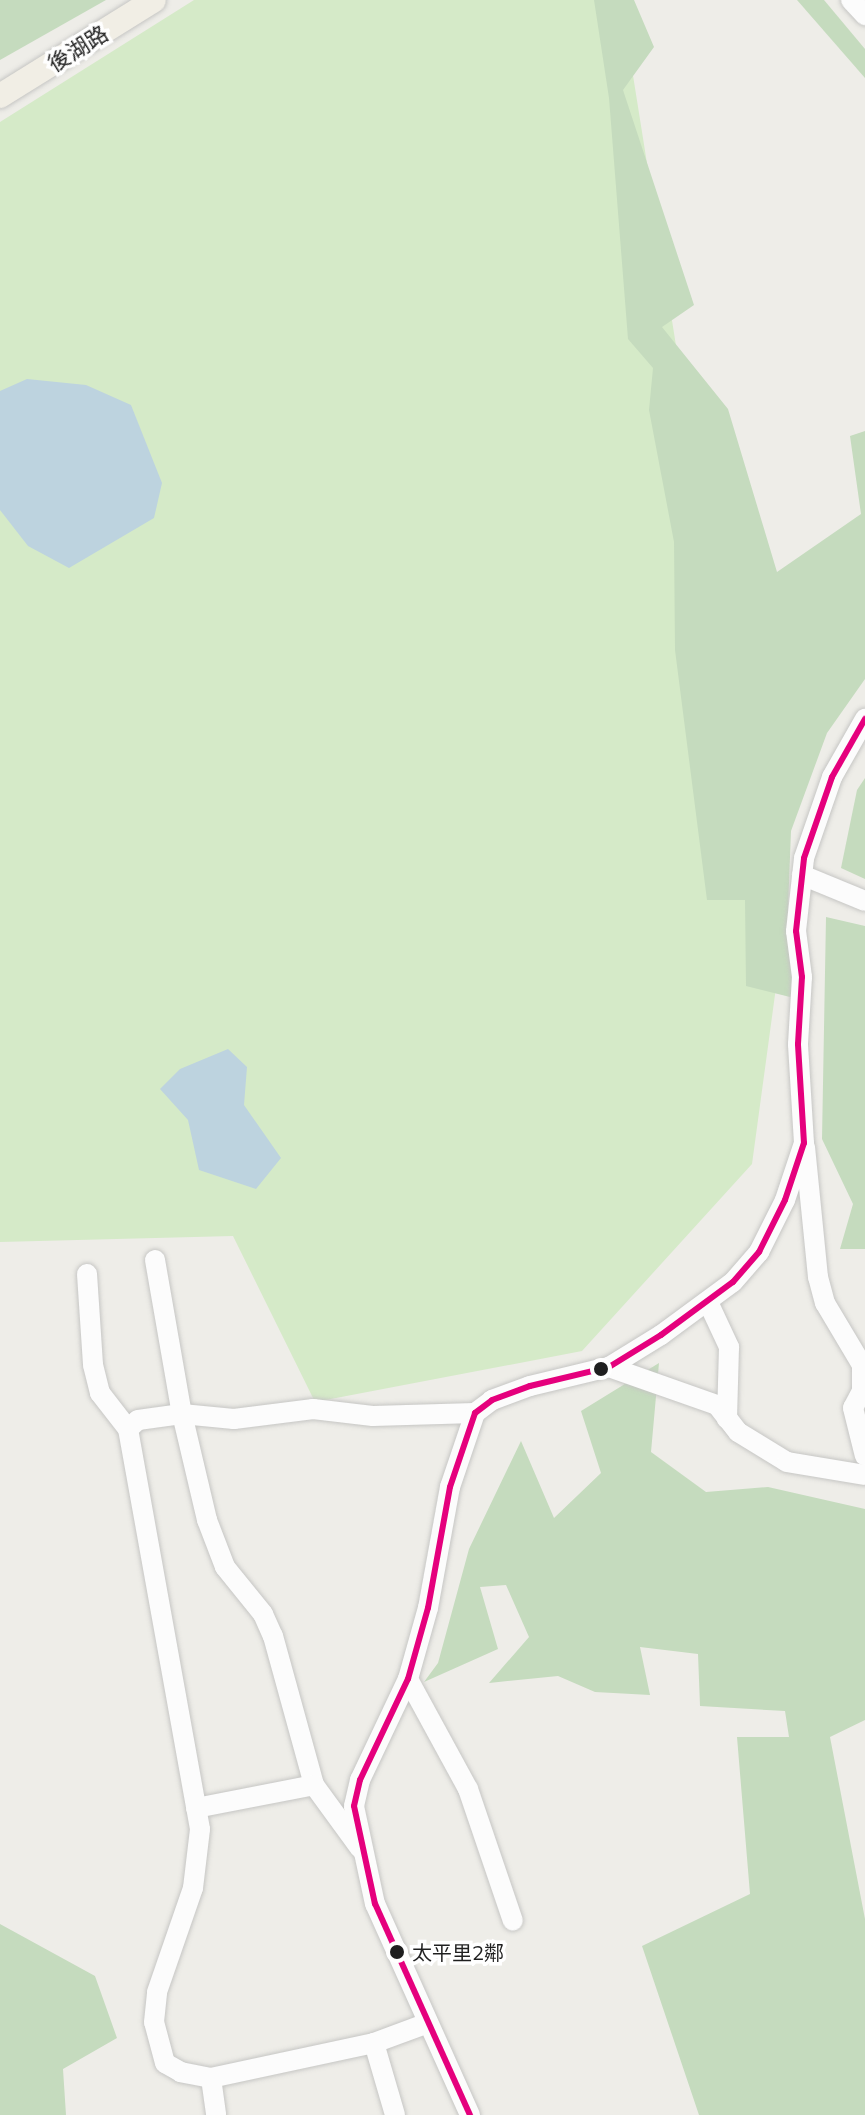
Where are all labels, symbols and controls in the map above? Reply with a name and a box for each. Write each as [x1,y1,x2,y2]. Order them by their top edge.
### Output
street label: 後湖路 [43,20,113,78]
unlabelled marker [593,1361,609,1377]
place label: 太平里2鄰 [412,1940,504,1964]
marker: 太平里2鄰 [389,1944,405,1960]

